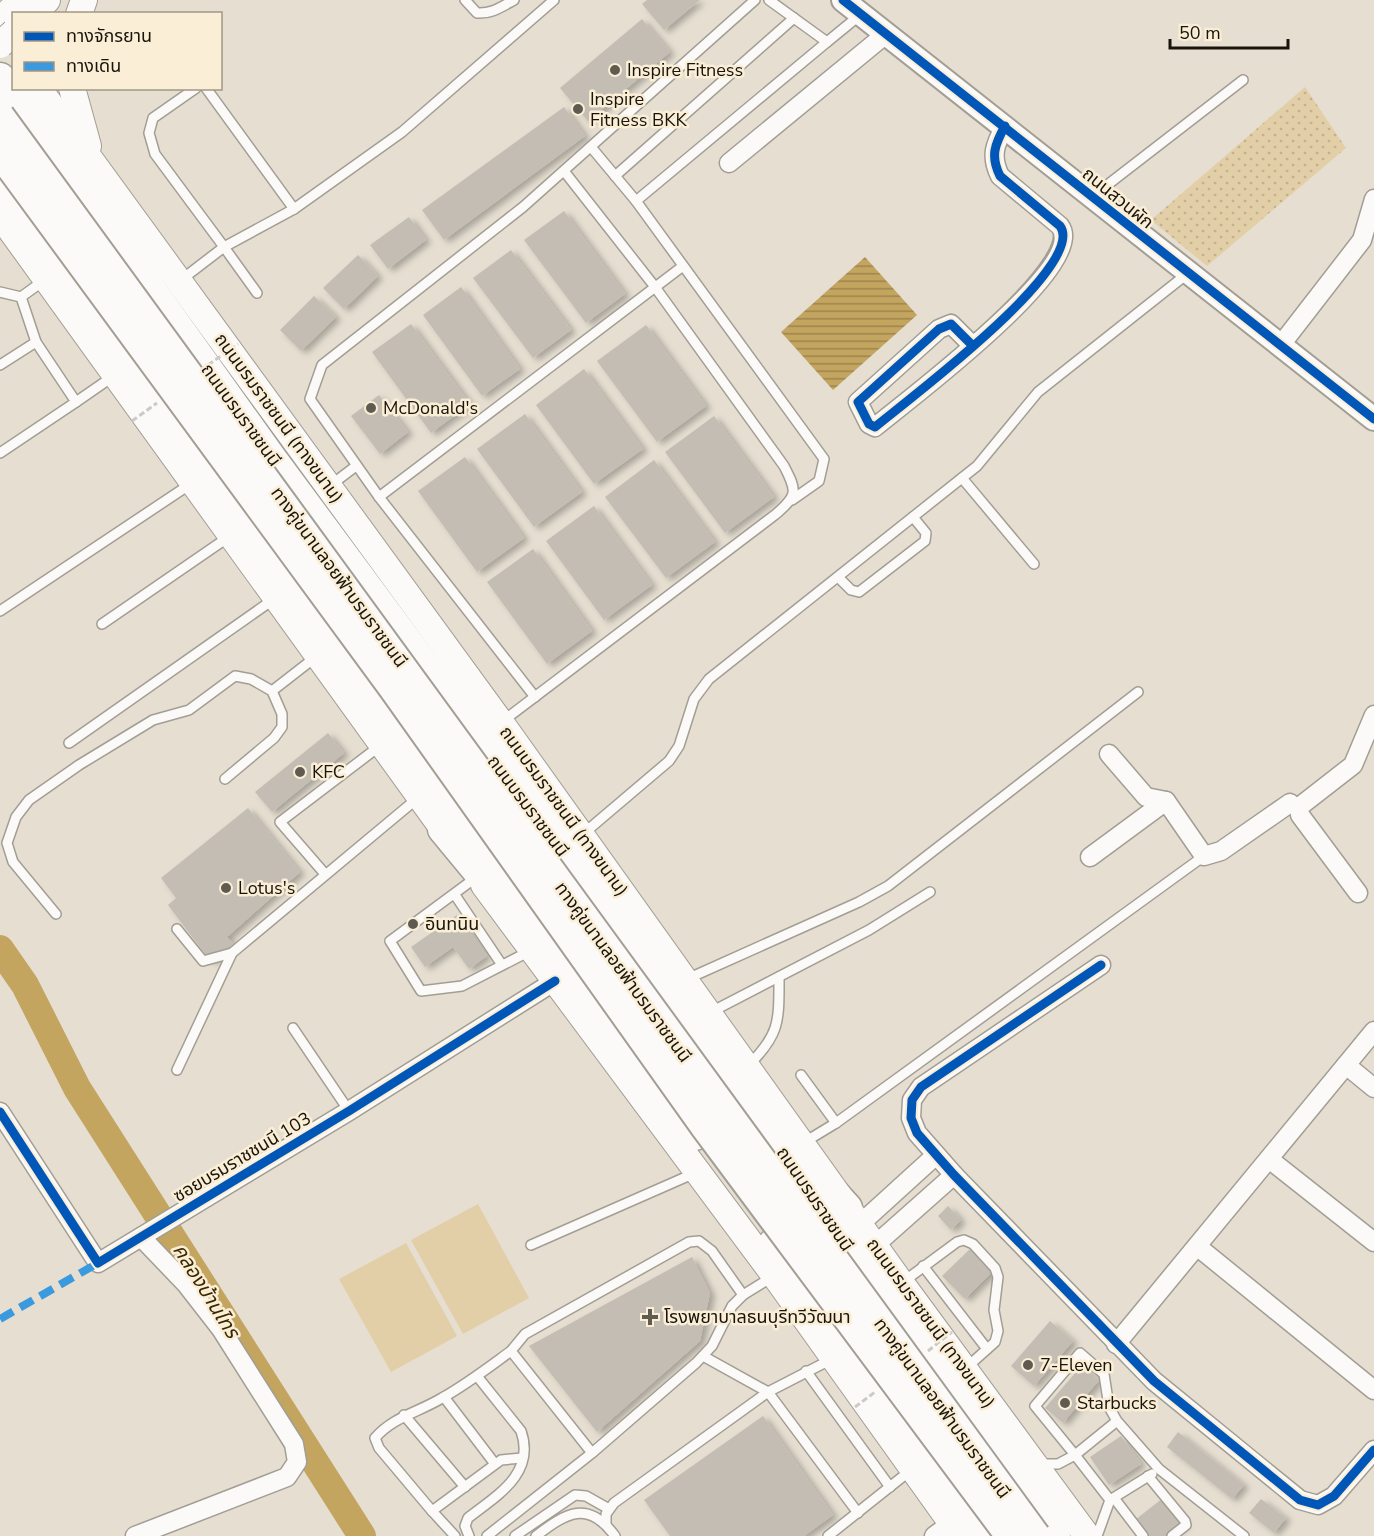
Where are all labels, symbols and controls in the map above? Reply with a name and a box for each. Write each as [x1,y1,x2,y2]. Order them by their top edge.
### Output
legend [12,12,222,90]
scale bar [1170,12,1288,50]
text: 50 m [1179,21,1221,45]
text: ทางจักรยาน [66,24,152,48]
text: ทางเดิน [66,54,121,78]
place label: Inspire Fitness [627,58,743,82]
marker: Inspire Fitness [608,63,622,77]
place label: Inspire Fitness BKK [590,87,687,132]
marker: Inspire Fitness BKK [571,102,585,116]
street label: ถนนสวนผัก [1077,162,1159,234]
street label: ถนนบรมราชชนนี (ทางขนาน) [209,328,349,508]
street label: ถนนบรมราชชนนี [196,359,286,471]
place label: McDonald's [383,396,478,420]
marker: McDonald's [364,401,378,415]
street label: ทางคู่ขนานลอยฟ้าบรมราชชนนี [265,482,413,672]
street label: ถนนบรมราชชนนี (ทางขนาน) [494,721,634,901]
street label: ถนนบรมราชชนนี [482,750,574,862]
place label: KFC [312,760,345,784]
marker: KFC [293,765,307,779]
place label: Lotus's [238,876,295,900]
street label: ทางคู่ขนานลอยฟ้าบรมราชชนนี [549,877,697,1067]
marker: Lotus's [219,881,233,895]
place label: อินทนิน [425,912,479,936]
marker: อินทนิน [406,917,420,931]
street label: ซอยบรมราชชนนี 103 [169,1106,315,1208]
street label: ถนนบรมราชชนนี [771,1142,859,1256]
street label: ถนนบรมราชชนนี (ทางขนาน) [861,1233,1001,1413]
water label: คลองบ้านไทร [166,1239,246,1344]
place label: โรงพยาบาลธนบุรีทวีวัฒนา [664,1305,851,1329]
marker: โรงพยาบาลธนบุรีทวีวัฒนา [641,1308,659,1326]
street label: ทางคู่ขนานลอยฟ้าบรมราชชนนี [868,1313,1016,1503]
place label: 7-Eleven [1040,1353,1113,1377]
marker: 7-Eleven [1021,1358,1035,1372]
place label: Starbucks [1077,1391,1157,1415]
marker: Starbucks [1058,1396,1072,1410]

